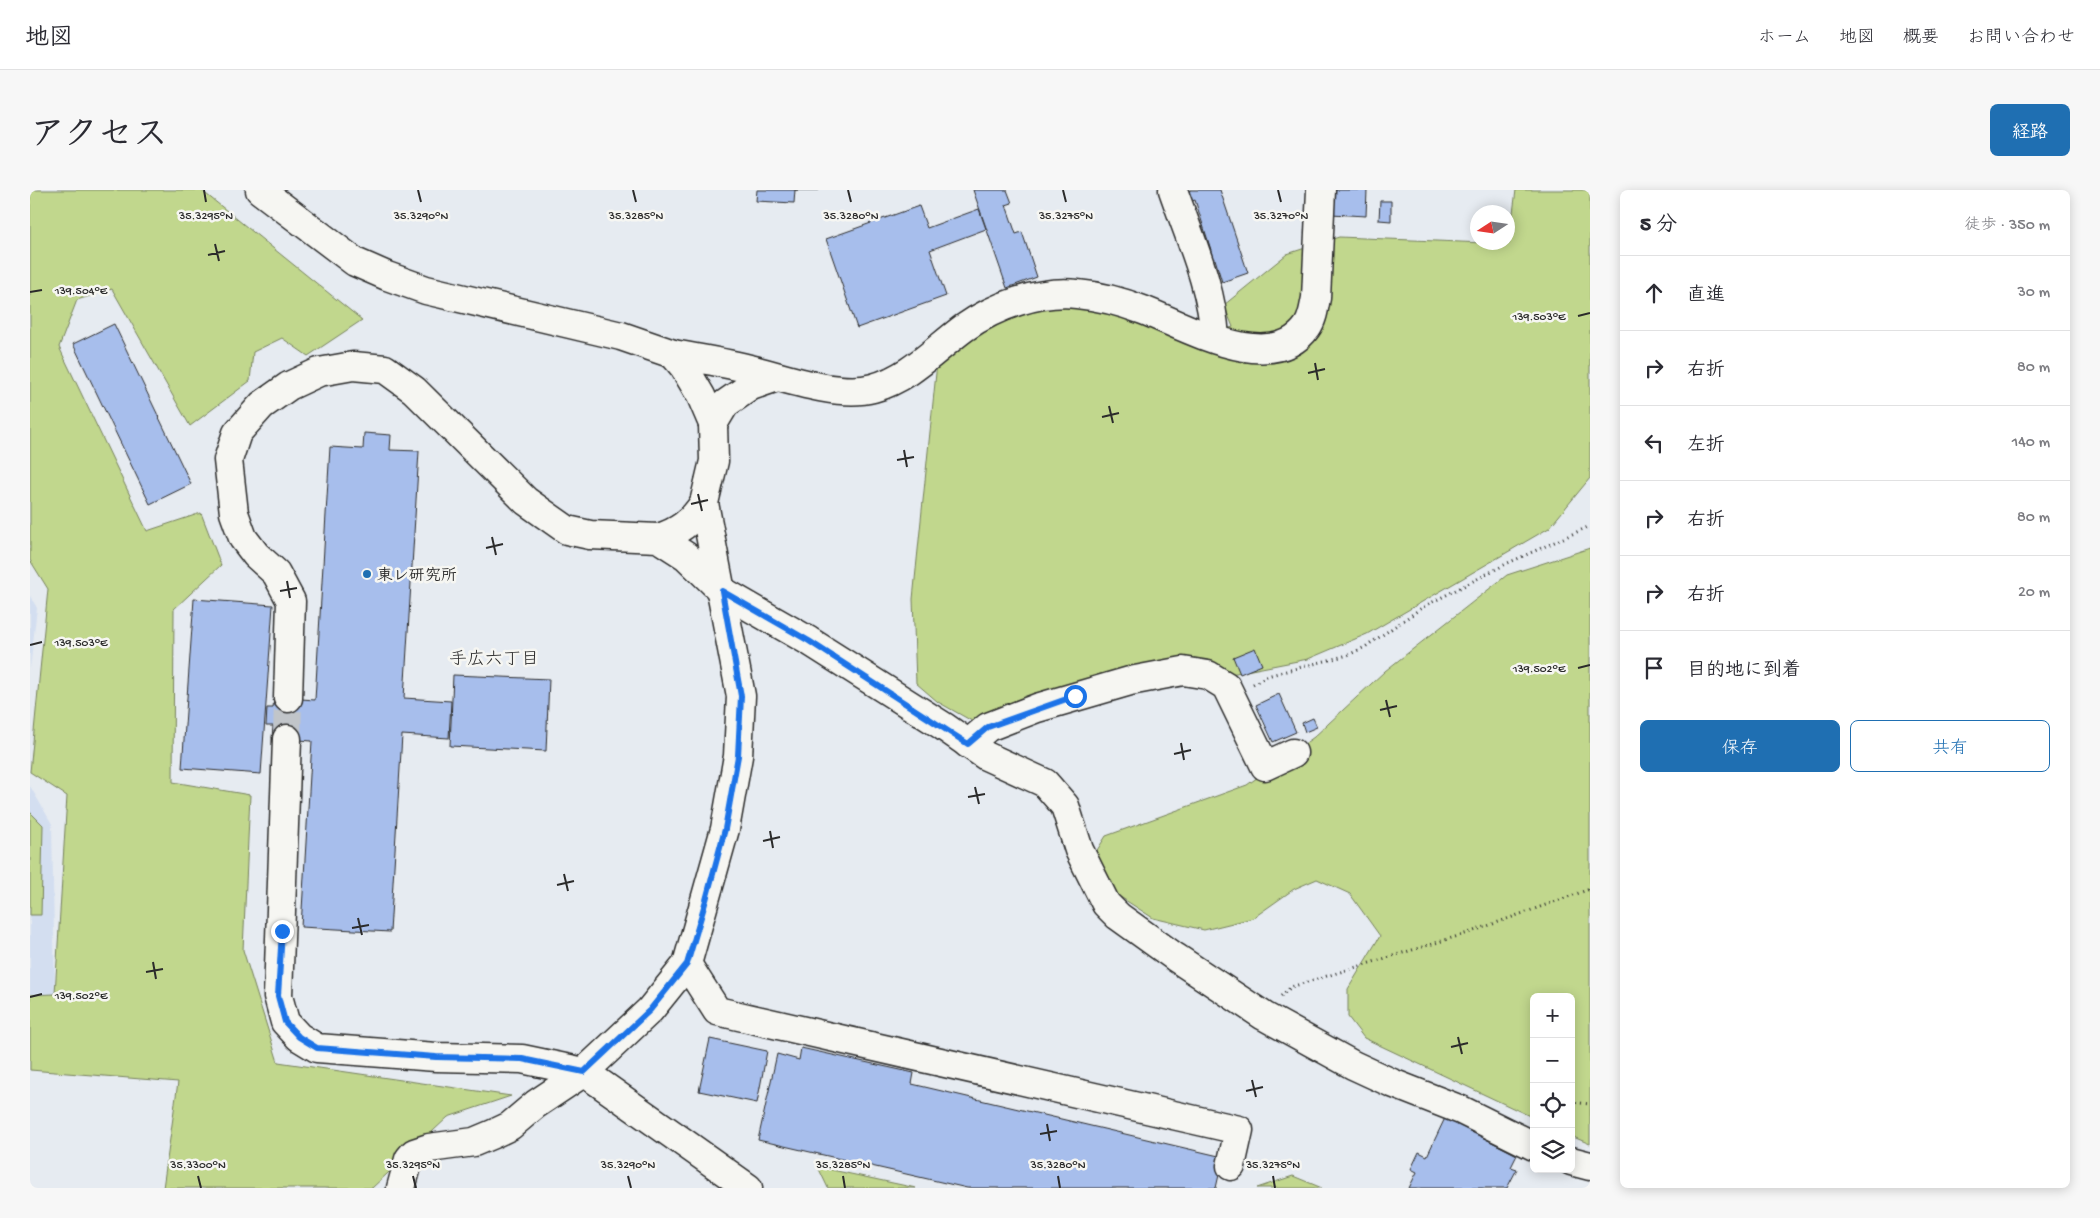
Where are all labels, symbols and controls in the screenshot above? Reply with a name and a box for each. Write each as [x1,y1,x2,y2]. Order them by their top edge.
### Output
text: 地図 [25,25,73,54]
text: ホーム [1758,28,1811,49]
text: 地図 [1839,28,1875,49]
text: 概要 [1903,28,1939,49]
text: お問い合わせ [1967,28,2075,49]
button: 経路 [1990,104,2070,156]
text: アクセス [30,117,168,158]
north arrow [1470,205,1515,250]
text: 35.3295°N [178,210,233,224]
text: 35.3290°N [393,210,448,224]
text: 35.3285°N [608,210,663,224]
text: 35.3280°N [822,210,879,224]
text: 35.3275°N [1038,210,1093,224]
text: 35.3270°N [1253,210,1309,224]
text: 5 分 [1640,214,1677,239]
text: 徒歩 · 350 m [1964,217,2050,236]
icon: ahead [1640,279,1668,307]
text: 30 m [2017,284,2050,303]
text: 139.504°E [54,285,108,299]
text: 直進 [1687,285,1725,308]
text: 139.503°E [1511,311,1566,325]
icon: right [1640,354,1668,382]
text: 80 m [2017,359,2050,378]
text: 右折 [1687,360,1725,383]
icon: left [1640,429,1668,457]
text: 140 m [2012,434,2050,453]
text: 左折 [1687,435,1725,458]
icon: right [1640,504,1668,532]
text: 80 m [2017,509,2050,528]
text: 右折 [1687,510,1725,533]
place label: 東レ研究所 [377,566,457,587]
marker: 東レ研究所 [361,568,373,580]
icon: right [1640,579,1668,607]
text: 20 m [2018,584,2050,603]
text: 右折 [1687,585,1725,608]
text: 139.503°E [53,637,108,651]
district label: 手広六丁目 [449,649,539,671]
icon: arrive [1640,654,1668,682]
text: 目的地に到着 [1687,660,1801,683]
text: 139.502°E [1512,663,1566,677]
route start [1064,685,1087,708]
button: 保存 [1640,720,1840,772]
button: 共有 [1850,720,2050,772]
route end [271,920,294,943]
text: 139.502°E [54,990,108,1004]
map controls [1530,993,1575,1173]
button: + [1530,993,1575,1038]
button: − [1530,1038,1575,1083]
button: locate [1530,1083,1575,1128]
button: layers [1530,1128,1575,1173]
text: 35.3300°N [169,1159,226,1173]
text: 35.3295°N [385,1159,440,1173]
text: 35.3290°N [600,1159,655,1173]
text: 35.3285°N [815,1159,870,1173]
text: 35.3280°N [1029,1159,1086,1173]
text: 35.3275°N [1245,1159,1300,1173]

